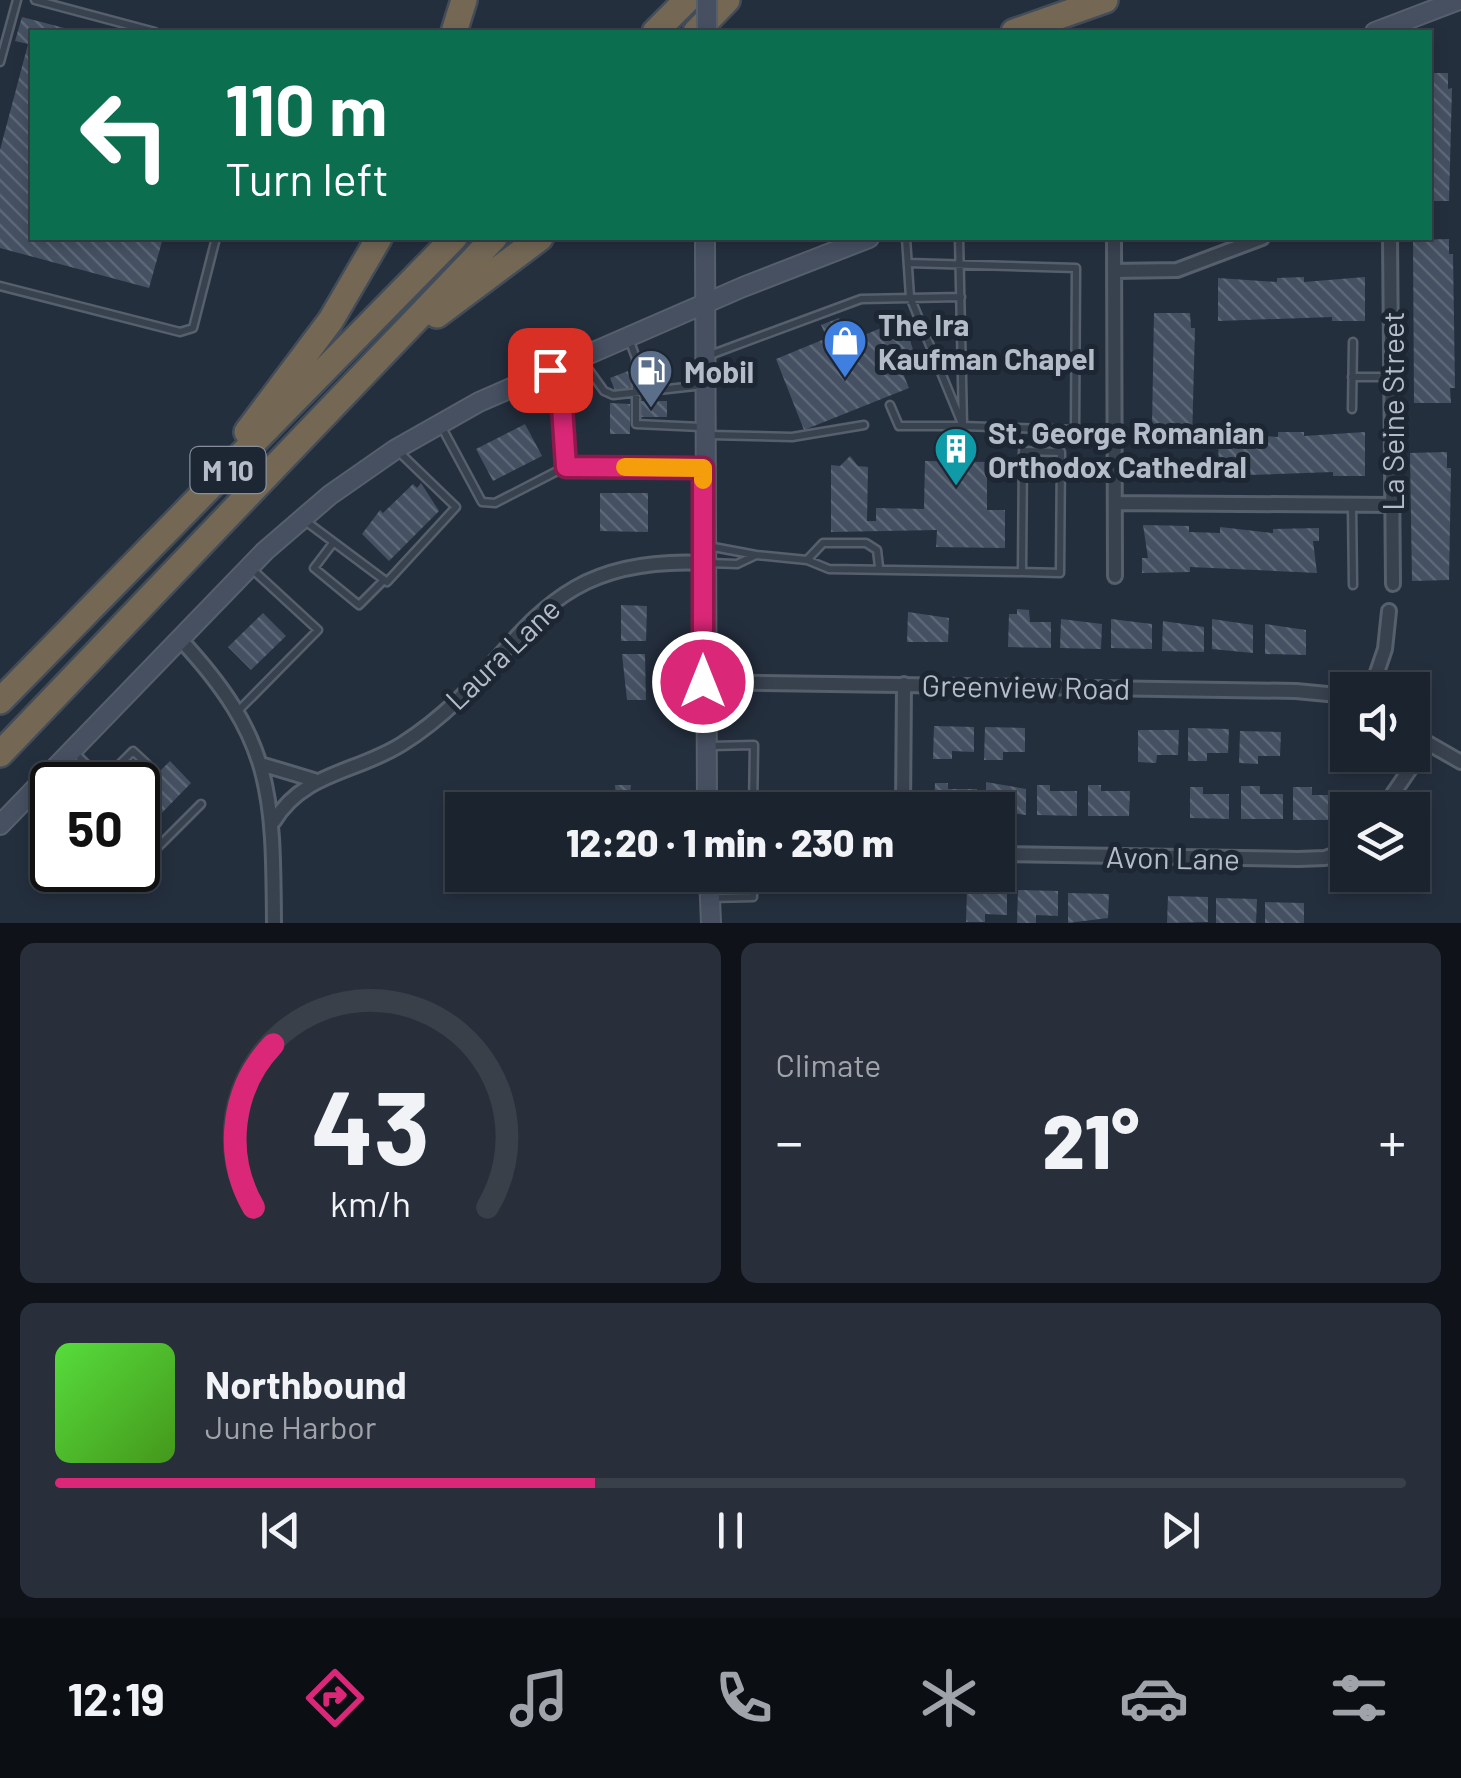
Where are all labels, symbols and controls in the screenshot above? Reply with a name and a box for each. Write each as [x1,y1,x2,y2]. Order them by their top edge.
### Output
text: 110 m [225,66,387,150]
icon: left [60,70,190,200]
text: Turn left [225,151,389,205]
place label: The Ira Kaufman Chapel [878,306,1095,376]
street label: La Seine Street [1374,311,1410,511]
shop icon: The Ira Kaufman Chapel [822,318,868,379]
pin [508,328,593,413]
icon: arrive [523,343,578,398]
fuel station icon: Mobil [628,348,674,409]
place label: Mobil [684,353,754,389]
place label: St. George Romanian Orthodox Cathedral [988,414,1265,484]
building icon: St. George Romanian Orthodox Cathedral [933,426,979,487]
road number: M 10 [190,447,266,493]
street label: Laura Lane [437,590,567,716]
position arrow [651,630,755,734]
street label: Greenview Road [921,666,1131,706]
map controls [1330,672,1430,892]
button: sound [1330,672,1430,772]
speed limit sign: 50 [30,762,160,892]
button: layers [1330,792,1430,892]
text: 12:20 · 1 min · 230 m [566,819,894,865]
street label: Avon Lane [1106,838,1240,876]
text: Climate [776,1045,881,1083]
text: 43 [311,1061,430,1186]
text: 21° [1042,1094,1139,1184]
text: − [776,1107,803,1173]
text: + [1378,1107,1406,1173]
text: km/h [330,1181,411,1224]
text: Northbound [205,1361,407,1407]
text: June Harbor [205,1407,376,1445]
icon: previous [253,1503,308,1558]
icon: pause [703,1503,758,1558]
icon: next [1153,1503,1208,1558]
icon: directions [300,1663,370,1733]
icon: music [504,1663,574,1733]
icon: phone [709,1663,779,1733]
icon: climate [914,1663,984,1733]
icon: car [1119,1663,1189,1733]
icon: filters [1324,1663,1394,1733]
text: 12:19 [67,1671,165,1725]

